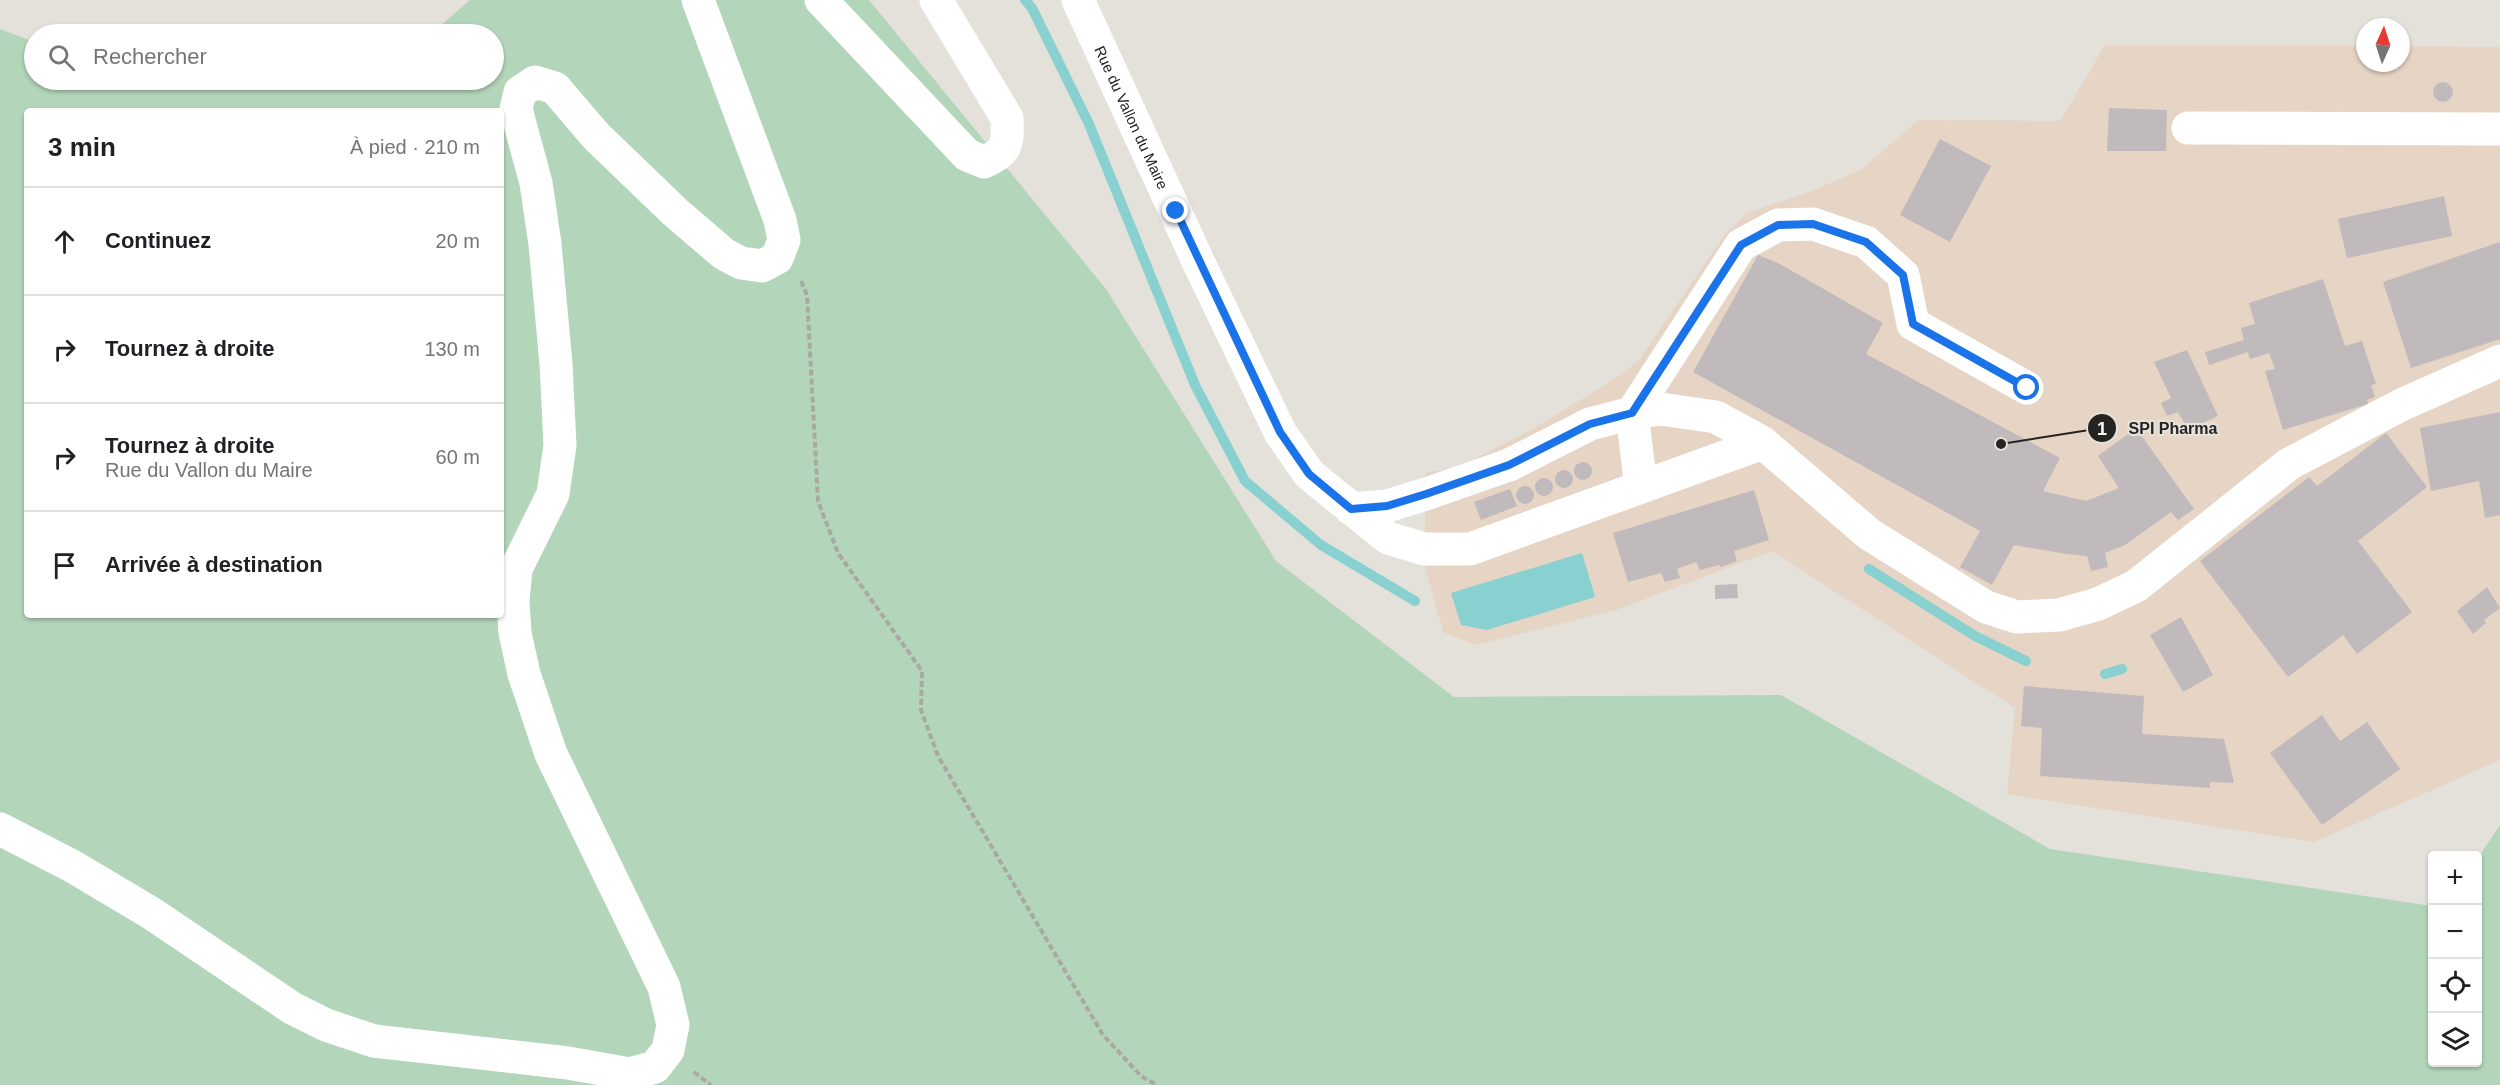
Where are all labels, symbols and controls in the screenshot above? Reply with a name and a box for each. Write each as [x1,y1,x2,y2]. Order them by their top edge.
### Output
north arrow [2356,18,2410,72]
search box [24,24,504,90]
icon: search [45,41,78,74]
street label: Rue du Vallon du Maire [1092,43,1172,192]
text: Rechercher [93,44,207,69]
text: 3 min [48,132,116,162]
text: À pied · 210 m [350,136,480,158]
route end [1162,197,1188,223]
icon: ahead [48,225,81,258]
text: Continuez [105,228,211,253]
text: 20 m [436,230,480,252]
icon: right [48,333,81,366]
text: Tournez à droite [105,336,275,361]
text: 130 m [424,338,480,360]
route start [2013,374,2039,400]
callout: SPI Pharma [2087,411,2230,445]
text: 1 [2097,419,2107,439]
text: SPI Pharma [2129,420,2218,437]
text: Tournez à droite [105,433,275,458]
icon: right [48,441,81,474]
text: 60 m [436,446,480,468]
text: Rue du Vallon du Maire [105,459,313,481]
icon: arrive [48,549,81,582]
text: Arrivée à destination [105,552,323,577]
map controls [2428,851,2482,1067]
button: + [2428,851,2482,905]
button: − [2428,905,2482,959]
button: locate [2428,959,2482,1013]
button: layers [2428,1013,2482,1067]

